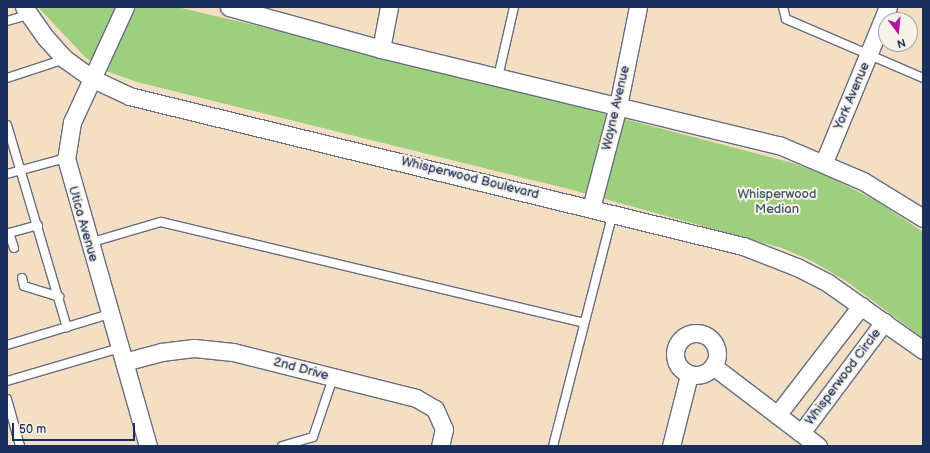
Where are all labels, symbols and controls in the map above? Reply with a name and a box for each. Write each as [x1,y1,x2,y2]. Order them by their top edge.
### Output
north arrow [878,12,918,52]
text: N [895,36,907,50]
street label: York Avenue [831,60,873,132]
street label: Wayne Avenue [599,64,633,152]
street label: Whisperwood Boulevard [399,153,541,203]
street label: Utica Avenue [65,184,101,264]
park label: Whisperwood Median [738,187,816,218]
street label: Whisperwood Circle [802,326,884,428]
street label: 2nd Drive [272,354,330,384]
scale bar [14,415,137,441]
text: 50 m [19,422,46,437]

